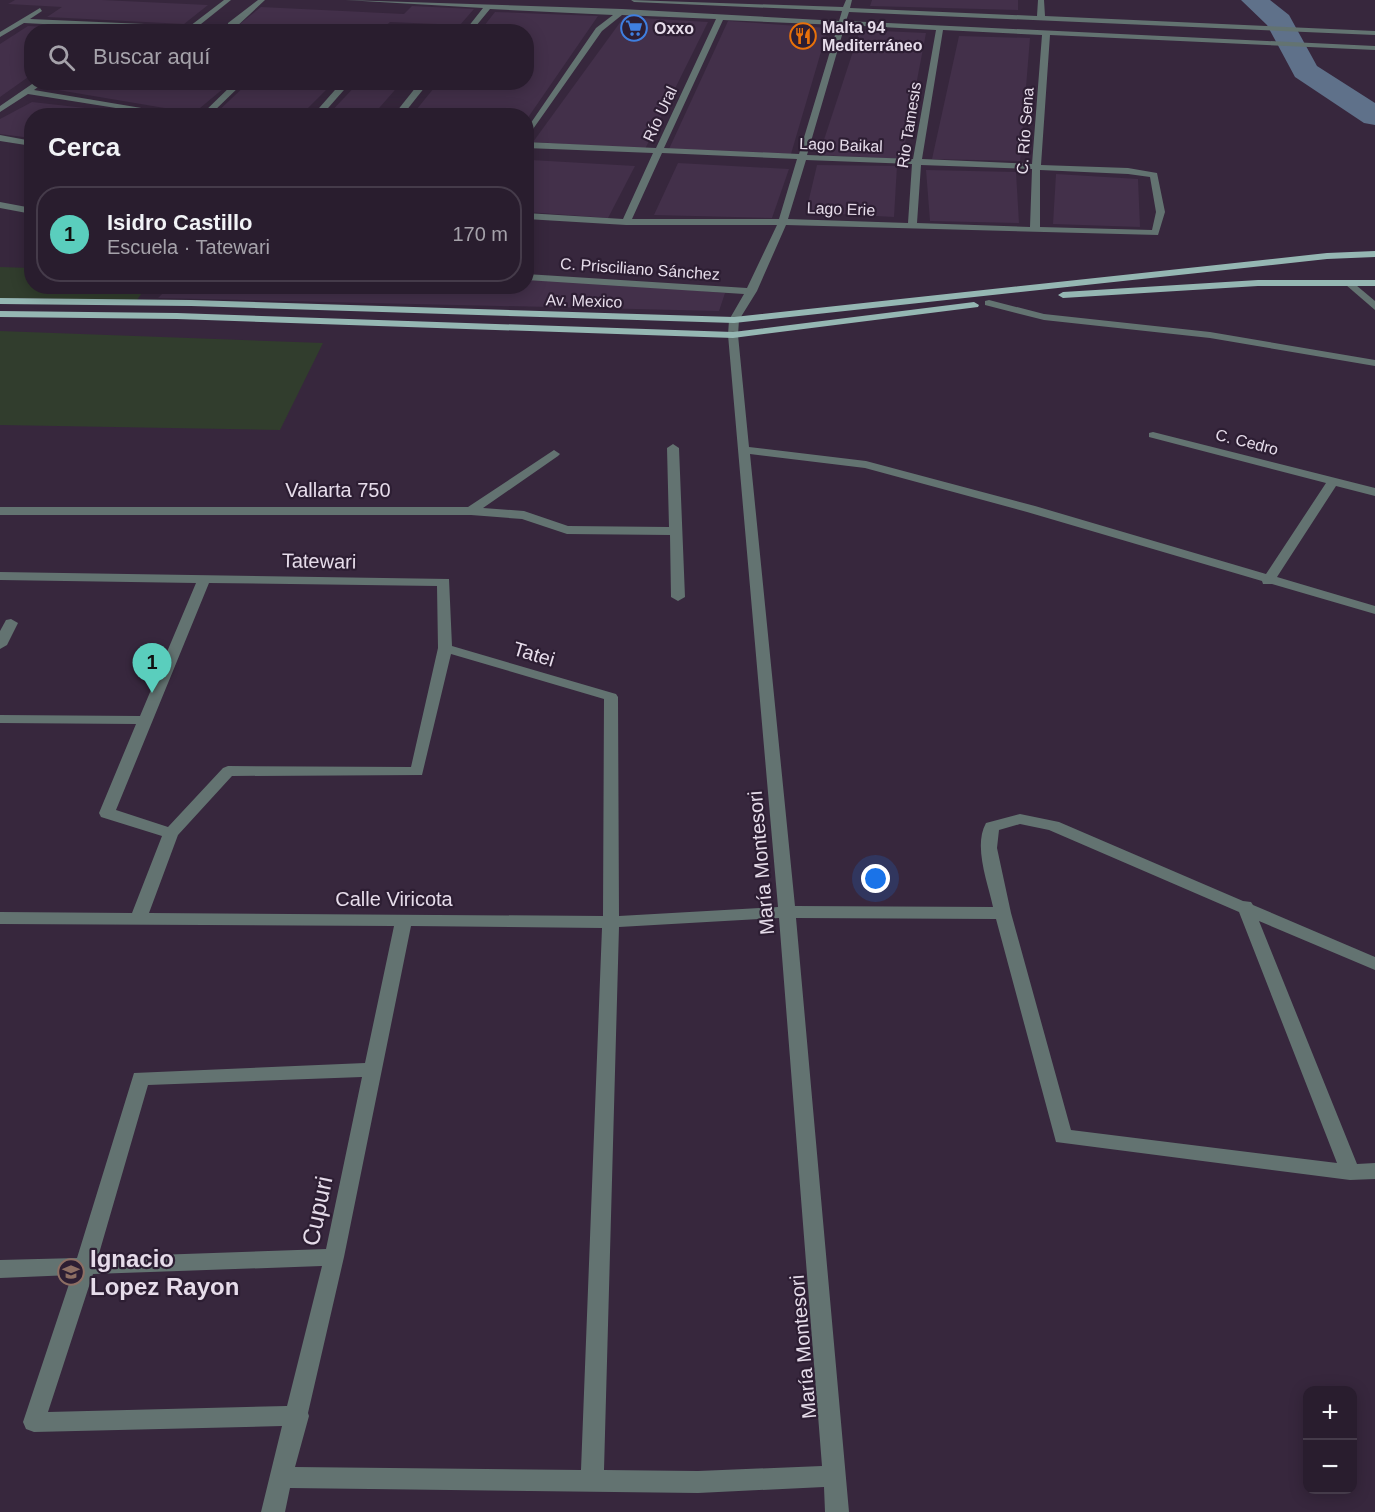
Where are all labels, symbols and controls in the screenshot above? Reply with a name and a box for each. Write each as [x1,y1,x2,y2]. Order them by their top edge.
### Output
supermarket icon: Oxxo [619,13,649,43]
place label: Malta 94 Mediterráneo [822,19,923,54]
place label: Oxxo [654,20,694,37]
restaurant icon: Malta 94 Mediterráneo [788,21,818,51]
search box [24,24,534,90]
icon: search [45,41,78,74]
text: Buscar aquí [93,44,210,69]
street label: Rio Tamesis [894,81,924,169]
street label: Río Ural [640,84,680,144]
street label: C. Río Sena [1013,87,1037,175]
text: Cerca [48,132,120,162]
street label: Lago Baikal [799,135,883,155]
street label: Lago Erie [806,199,876,219]
text: Isidro Castillo [107,210,252,235]
text: 1 [64,223,75,245]
text: 170 m [452,223,508,245]
text: Escuela · Tatewari [107,236,270,258]
street label: C. Prisciliano Sánchez [560,255,720,283]
street label: Av. Mexico [545,291,623,311]
street label: C. Cedro [1214,426,1280,458]
street label: Vallarta 750 [285,479,391,501]
street label: Tatewari [282,549,356,573]
street label: Tatei [511,637,557,671]
pin: 1 [132,644,172,693]
street label: María Montesori [744,790,778,936]
your location [861,864,890,893]
street label: Calle Viricota [335,888,454,910]
street label: Cupuri [296,1174,338,1248]
place label: Ignacio Lopez Rayon [90,1245,239,1300]
school or university icon: Ignacio Lopez Rayon [56,1257,86,1287]
street label: María Montesori [786,1274,820,1420]
map controls [1303,1386,1357,1494]
button: + [1303,1386,1357,1440]
button: − [1303,1440,1357,1494]

